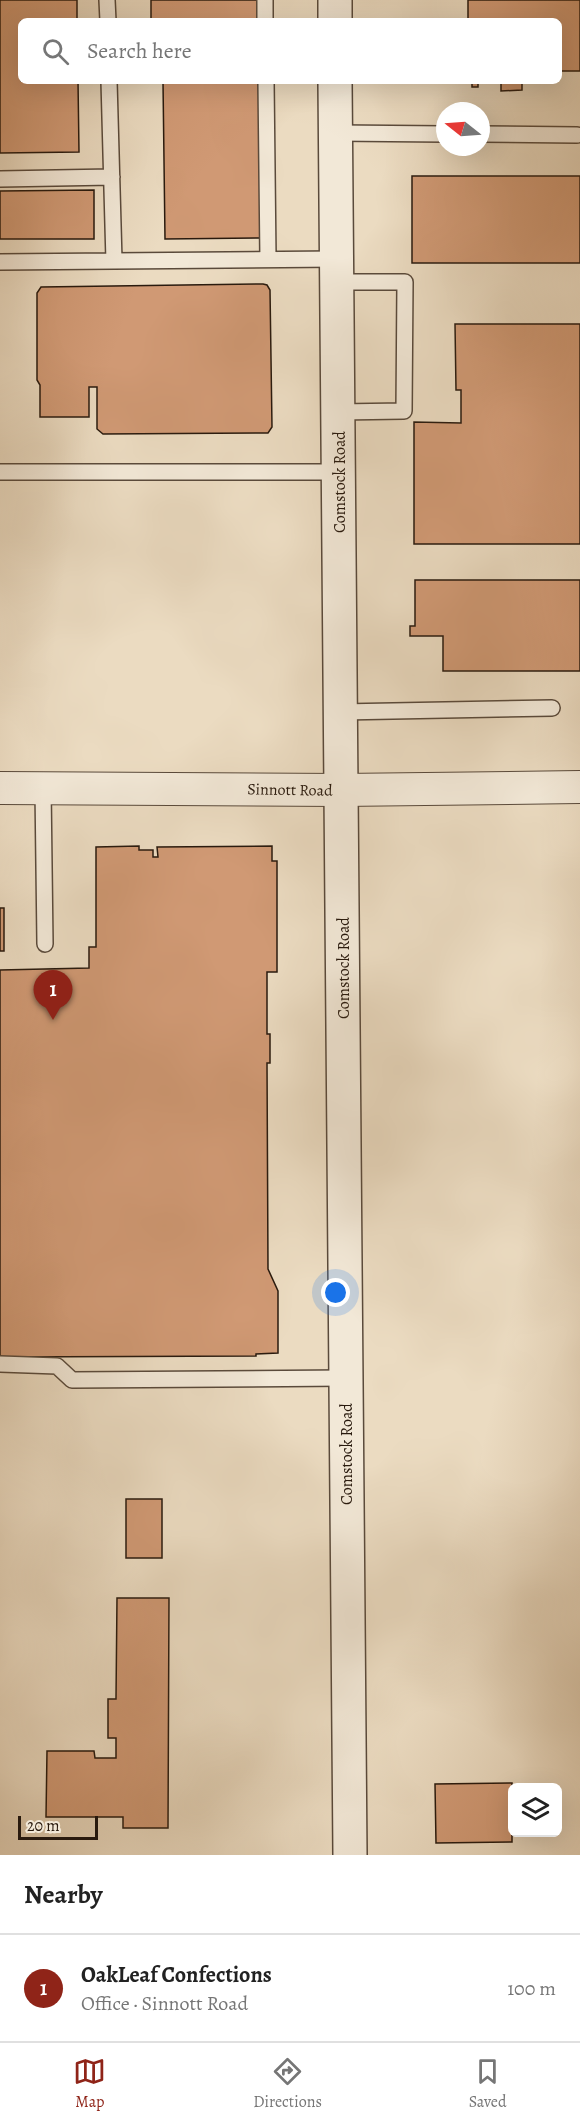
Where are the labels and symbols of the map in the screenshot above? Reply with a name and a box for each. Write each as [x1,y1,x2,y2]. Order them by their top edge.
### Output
north arrow [436,102,490,156]
street label: Comstock Road [329,431,351,533]
street label: Sinnott Road [247,778,333,802]
street label: Comstock Road [333,917,355,1019]
pin: 1 [34,970,72,1020]
your location [321,1278,350,1307]
street label: Comstock Road [336,1403,358,1505]
scale bar [18,1813,98,1840]

